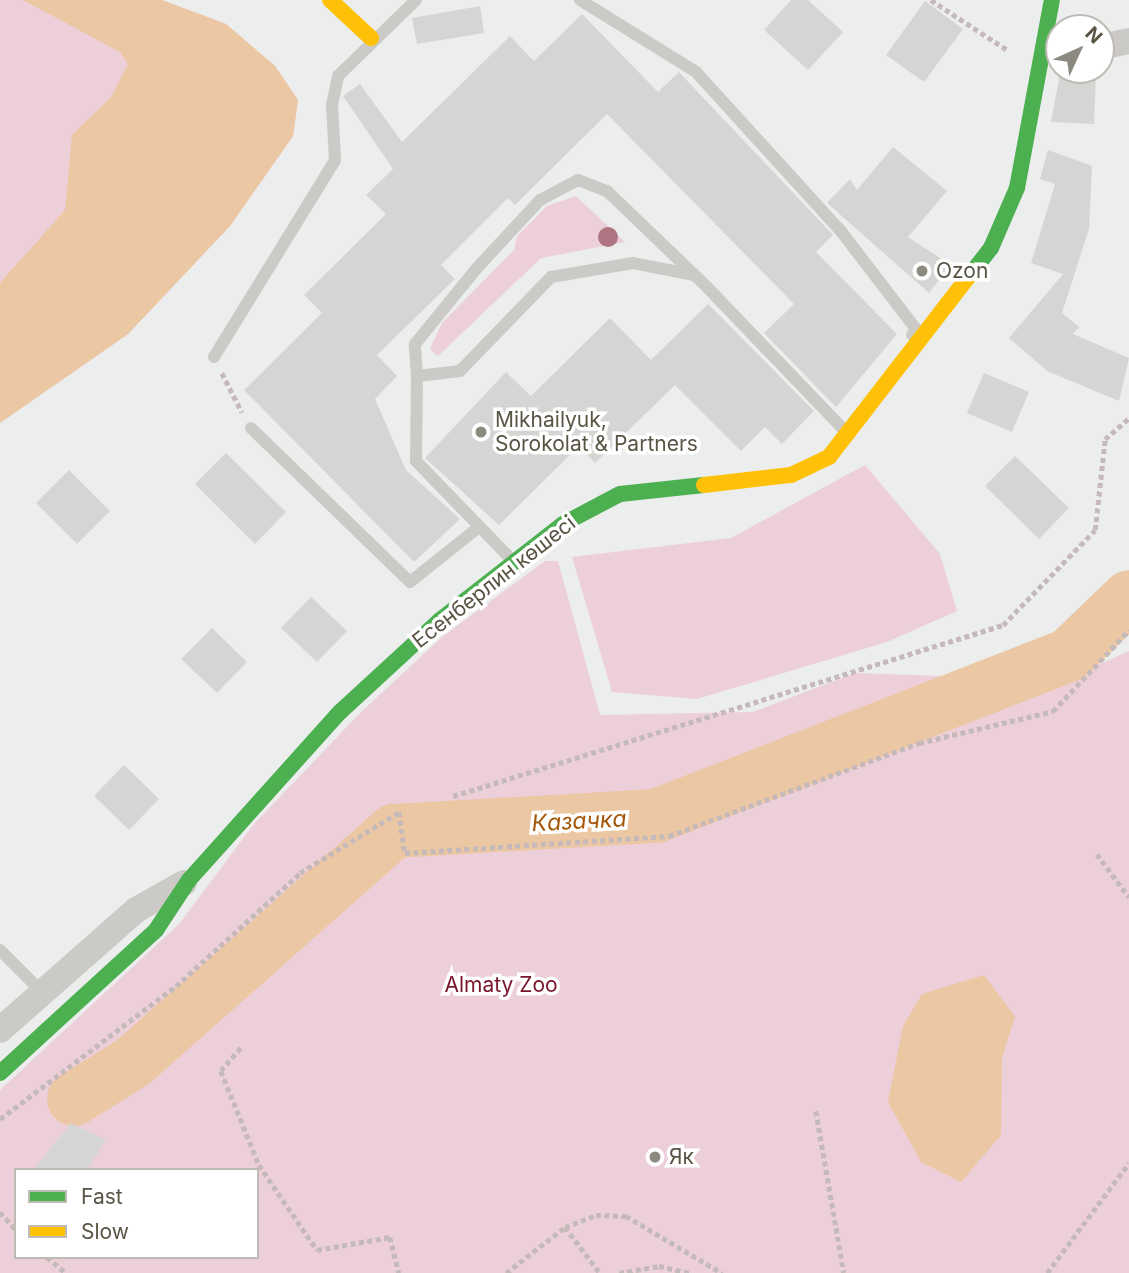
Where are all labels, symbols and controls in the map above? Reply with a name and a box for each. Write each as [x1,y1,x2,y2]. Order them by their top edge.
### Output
north arrow [1045,14,1115,84]
text: N [1081,22,1107,48]
place label: Ozon [936,258,988,284]
marker: Ozon [914,263,930,279]
place label: Mikhailyuk, Sorokolat & Partners [495,407,698,457]
marker: Mikhailyuk, Sorokolat & Partners [473,424,489,440]
street label: Есенберлин көшесі [408,511,580,653]
water label: Казачка [531,805,627,837]
park label: Almaty Zoo [444,972,558,998]
place label: Як [669,1144,694,1170]
marker: Як [647,1149,663,1165]
legend [14,1168,259,1259]
text: Fast [81,1184,123,1209]
text: Slow [81,1219,129,1244]

